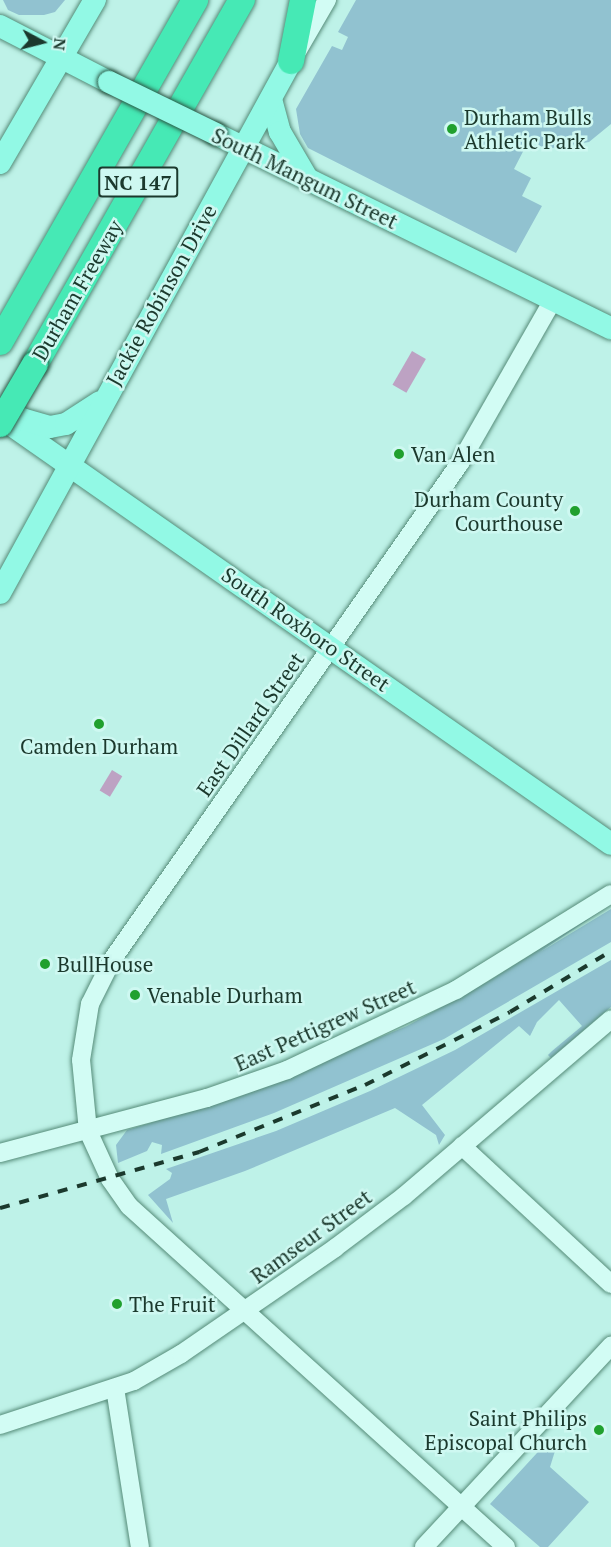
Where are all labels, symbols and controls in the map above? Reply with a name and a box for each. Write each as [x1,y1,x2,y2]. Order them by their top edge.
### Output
north arrow [12,12,72,72]
text: N [48,37,72,52]
place label: Durham Bulls Athletic Park [464,104,592,154]
street label: South Mangum Street [208,122,402,234]
marker: Durham Bulls Athletic Park [445,122,459,136]
road number: NC 147 [98,165,178,199]
street label: Jackie Robinson Drive [101,200,221,390]
street label: Durham Freeway [27,215,127,365]
place label: Van Alen [411,441,496,467]
marker: Van Alen [392,447,406,461]
place label: Durham County Courthouse [414,486,563,536]
marker: Durham County Courthouse [568,504,582,518]
street label: South Roxboro Street [217,562,395,696]
street label: East Dillard Street [191,647,309,801]
marker: Camden Durham [92,717,106,731]
place label: Camden Durham [20,733,178,759]
place label: BullHouse [57,951,153,977]
marker: BullHouse [38,957,52,971]
street label: East Pettigrew Street [231,974,419,1076]
place label: Venable Durham [147,982,303,1008]
marker: Venable Durham [128,988,142,1002]
street label: Ramseur Street [246,1184,376,1288]
place label: The Fruit [129,1291,216,1317]
marker: The Fruit [110,1297,124,1311]
place label: Saint Philips Episcopal Church [424,1405,587,1455]
marker: Saint Philips Episcopal Church [592,1423,606,1437]

